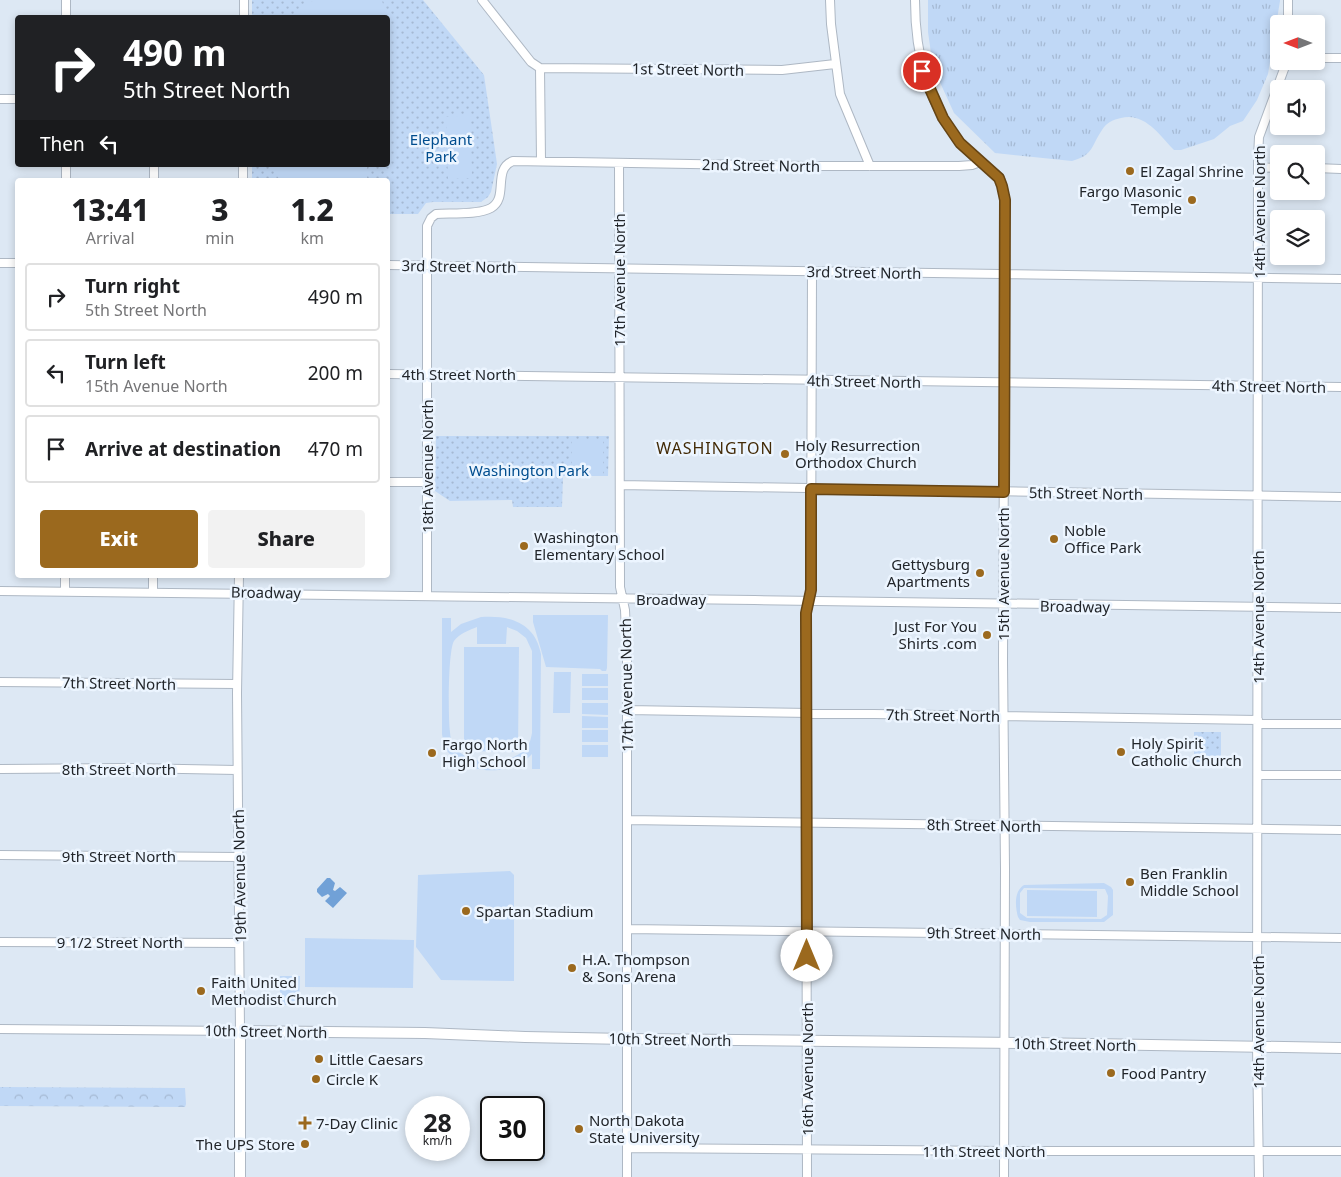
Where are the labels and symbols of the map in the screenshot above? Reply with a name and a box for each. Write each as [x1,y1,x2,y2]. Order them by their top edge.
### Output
north arrow [1270,15,1325,70]
pin [901,50,943,92]
street label: 1st Street North [632,58,744,80]
park label: Elephant Park [410,129,473,166]
street label: 14th Avenue North [1249,145,1269,279]
street label: 2nd Street North [702,154,820,176]
place label: El Zagal Shrine [1140,161,1244,181]
marker: El Zagal Shrine [1124,165,1136,177]
place label: Fargo Masonic Temple [1079,181,1182,218]
marker: Fargo Masonic Temple [1186,194,1198,206]
street label: 17th Avenue North [609,213,629,347]
street label: 3rd Street North [401,255,517,277]
street label: 3rd Street North [806,261,922,283]
street label: 4th Street North [402,364,516,384]
street label: 4th Street North [807,370,921,392]
street label: 4th Street North [1212,375,1326,397]
street label: 18th Avenue North [417,399,437,533]
place label: Holy Resurrection Orthodox Church [795,435,920,472]
district label: WASHINGTON [656,437,774,459]
marker: Holy Resurrection Orthodox Church [779,448,791,460]
park label: Washington Park [469,460,589,480]
street label: 5th Street North [1029,482,1143,504]
street label: 15th Avenue North [993,507,1013,641]
place label: Noble Office Park [1064,520,1141,557]
place label: Washington Elementary School [534,527,665,564]
marker: Noble Office Park [1048,533,1060,545]
marker: Washington Elementary School [518,540,530,552]
street label: 14th Avenue North [1248,550,1268,684]
place label: Gettysburg Apartments [887,554,970,591]
marker: Gettysburg Apartments [974,567,986,579]
street label: Broadway [231,581,302,603]
street label: Broadway [636,589,706,609]
street label: Broadway [1040,595,1111,617]
place label: Just For You Shirts .com [892,616,977,653]
street label: 17th Avenue North [615,618,637,752]
marker: Just For You Shirts .com [981,629,993,641]
street label: 7th Street North [62,672,176,694]
street label: 7th Street North [886,704,1000,726]
place label: Holy Spirit Catholic Church [1131,733,1242,770]
place label: Fargo North High School [442,734,528,771]
marker: Holy Spirit Catholic Church [1115,746,1127,758]
marker: Fargo North High School [426,747,438,759]
street label: 8th Street North [62,759,176,779]
street label: 19th Avenue North [228,809,250,943]
street label: 8th Street North [927,814,1041,836]
street label: 9th Street North [62,846,176,866]
place label: Ben Franklin Middle School [1140,863,1239,900]
marker: Ben Franklin Middle School [1124,876,1136,888]
place label: Spartan Stadium [476,901,594,921]
marker: Spartan Stadium [460,905,472,917]
street label: 9th Street North [927,922,1041,944]
position arrow [780,929,832,981]
street label: 9 1/2 Street North [57,932,183,952]
place label: H.A. Thompson & Sons Arena [582,949,690,986]
street label: 14th Avenue North [1248,955,1268,1089]
marker: H.A. Thompson & Sons Arena [566,962,578,974]
place label: Faith United Methodist Church [211,972,337,1009]
marker: Faith United Methodist Church [195,985,207,997]
street label: 16th Avenue North [797,1002,817,1136]
street label: 10th Street North [204,1020,328,1042]
street label: 10th Street North [608,1028,732,1050]
street label: 10th Street North [1013,1033,1137,1055]
place label: Little Caesars [329,1049,423,1069]
marker: Little Caesars [313,1053,325,1065]
place label: Food Pantry [1121,1063,1206,1083]
marker: Food Pantry [1105,1067,1117,1079]
place label: Circle K [326,1069,379,1089]
marker: Circle K [310,1073,322,1085]
speed limit sign: 30 [480,1096,545,1161]
place label: North Dakota State University [589,1110,700,1147]
place label: 7-Day Clinic [316,1113,398,1133]
marker: 7-Day Clinic [298,1116,312,1130]
marker: North Dakota State University [573,1123,585,1135]
place label: The UPS Store [196,1134,295,1154]
marker: The UPS Store [299,1138,311,1150]
street label: 11th Street North [923,1141,1045,1161]

